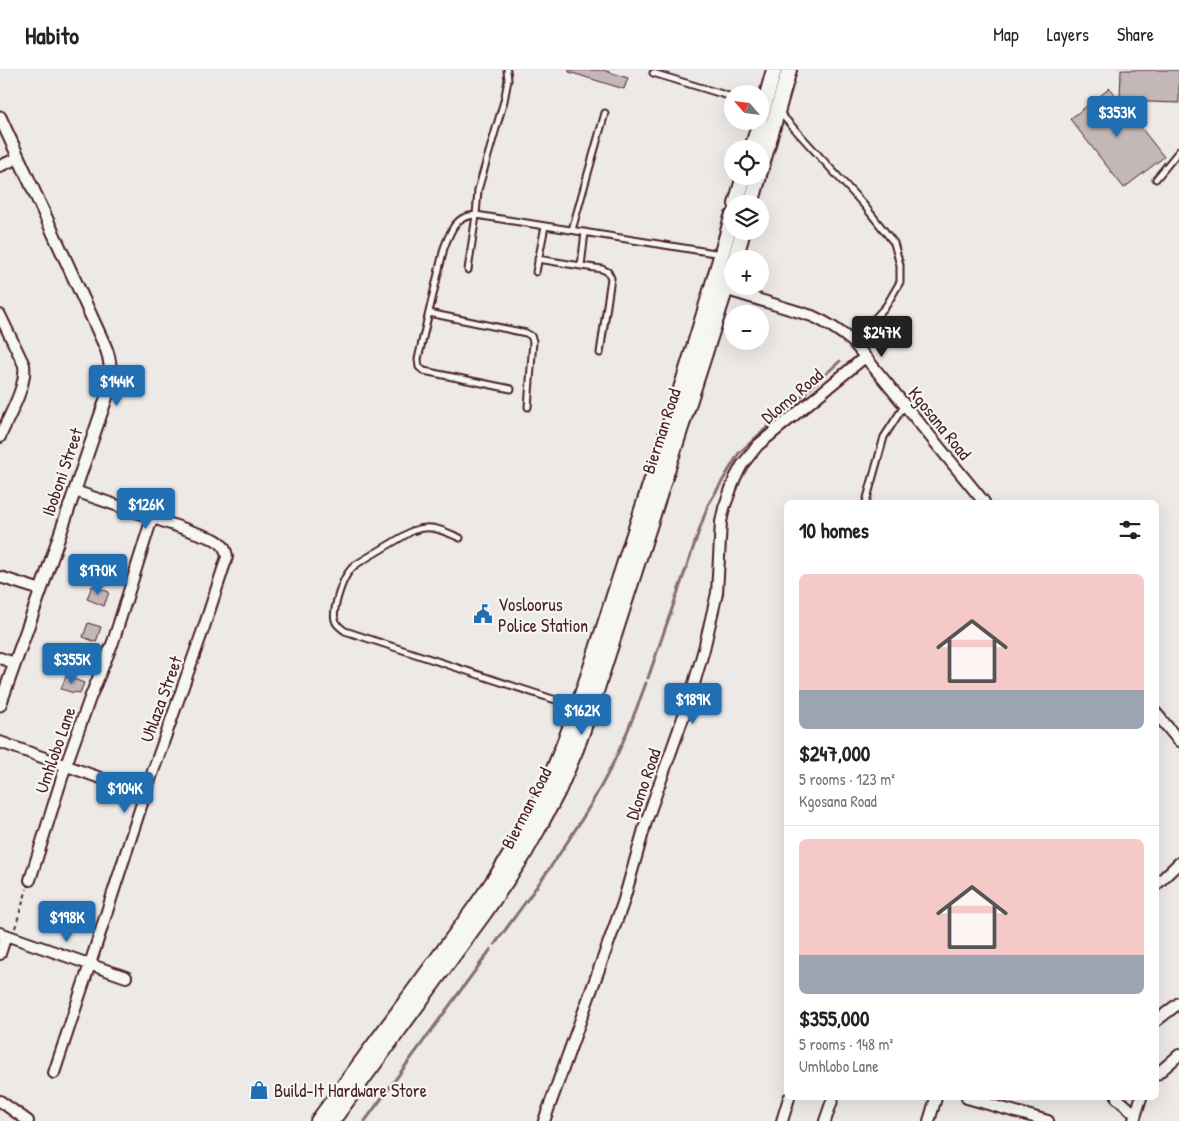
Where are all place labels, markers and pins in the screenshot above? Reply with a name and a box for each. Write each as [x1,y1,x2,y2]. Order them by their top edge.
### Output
pin: $353K [1082,96,1152,138]
pin: $247K [847,316,917,358]
pin: $144K [82,364,152,407]
pin: $126K [111,488,181,530]
pin: $170K [63,554,133,596]
place label: Vosloorus Police Station [498,592,588,638]
public building icon: Vosloorus Police Station [472,603,494,625]
pin: $355K [37,642,107,685]
pin: $189K [658,682,728,725]
pin: $162K [547,694,617,736]
pin: $104K [90,772,160,814]
pin: $198K [32,900,102,943]
place label: Build-It Hardware Store [274,1078,427,1103]
shop icon: Build-It Hardware Store [248,1079,270,1101]

